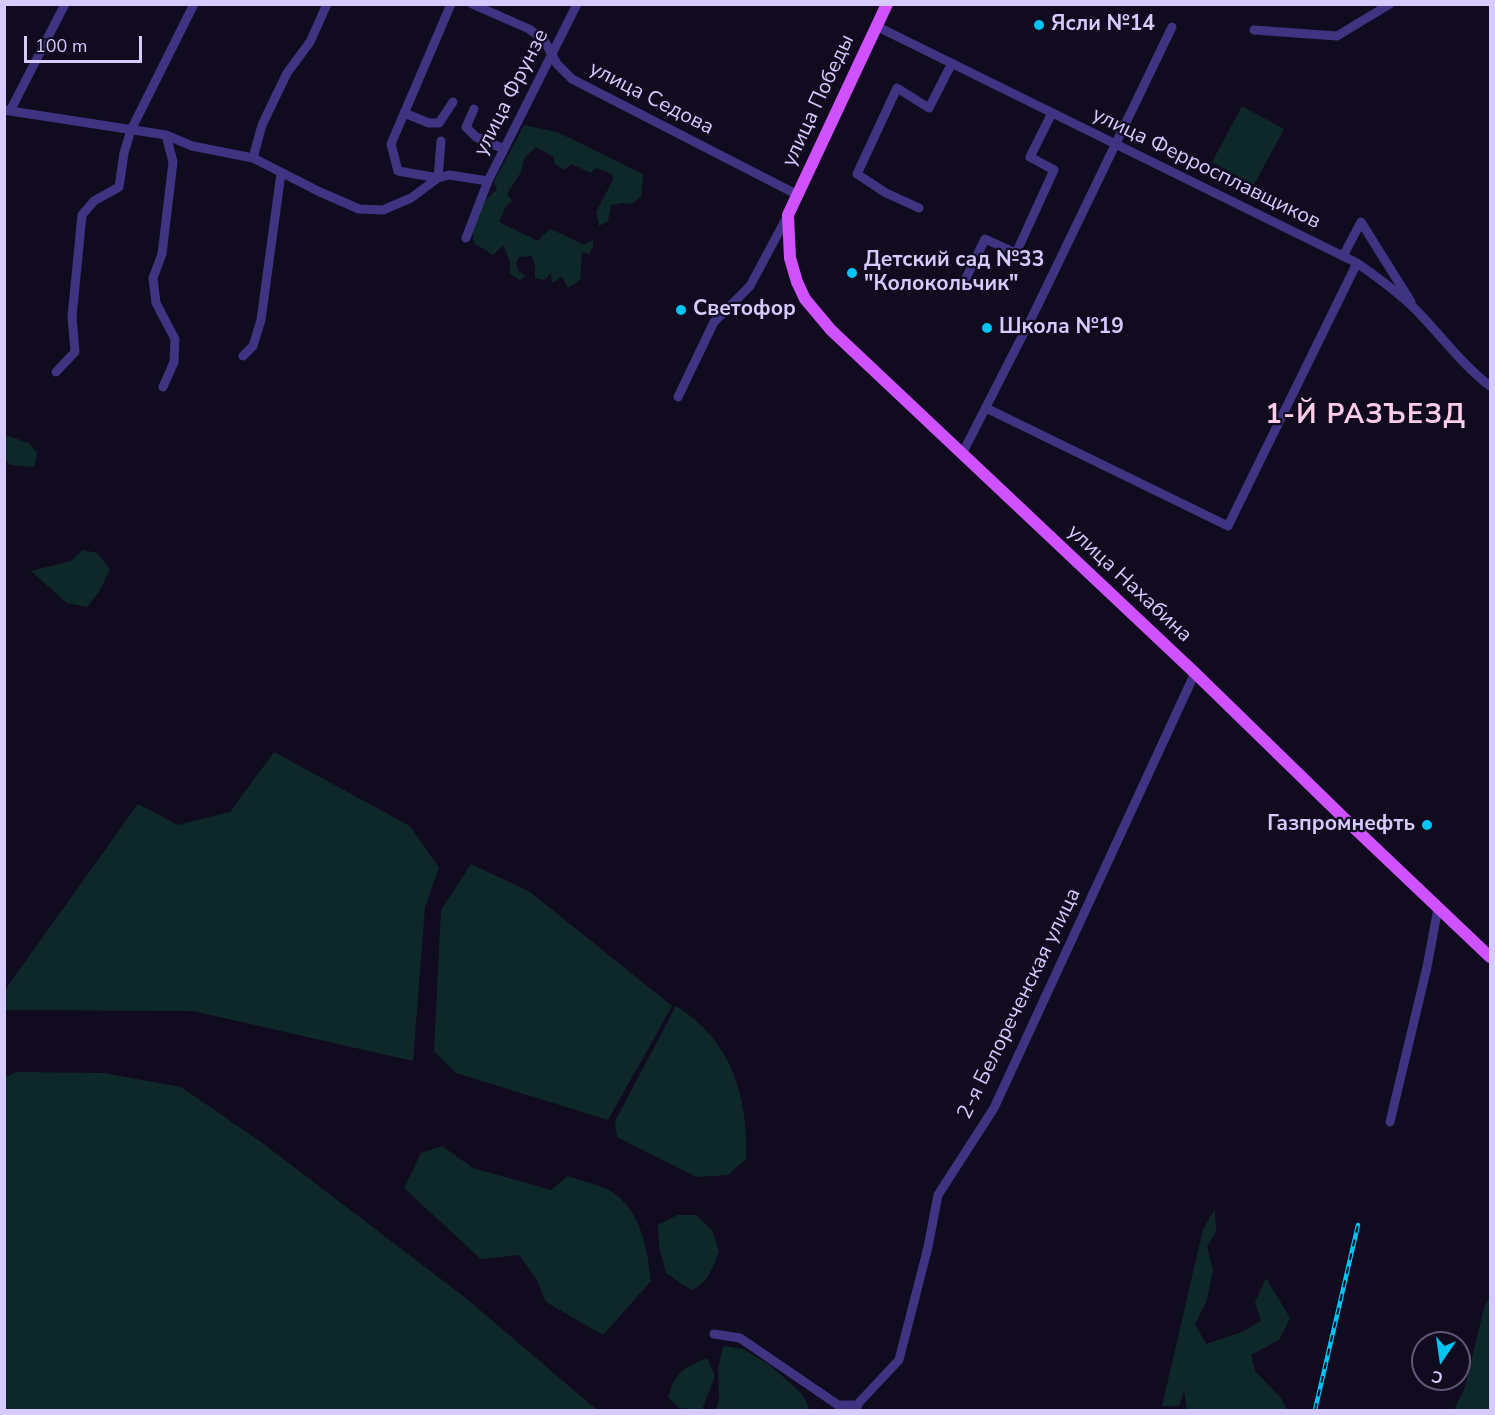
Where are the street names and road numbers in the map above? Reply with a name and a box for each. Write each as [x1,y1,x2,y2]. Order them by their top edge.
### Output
street label: улица Фрунзе [469,25,555,161]
street label: улица Победы [777,31,861,171]
street label: улица Седова [585,57,717,141]
street label: улица Ферросплавщиков [1088,103,1324,235]
street label: улица Нахабина [1061,520,1197,648]
street label: 2-я Белореченская улица [953,884,1087,1124]

